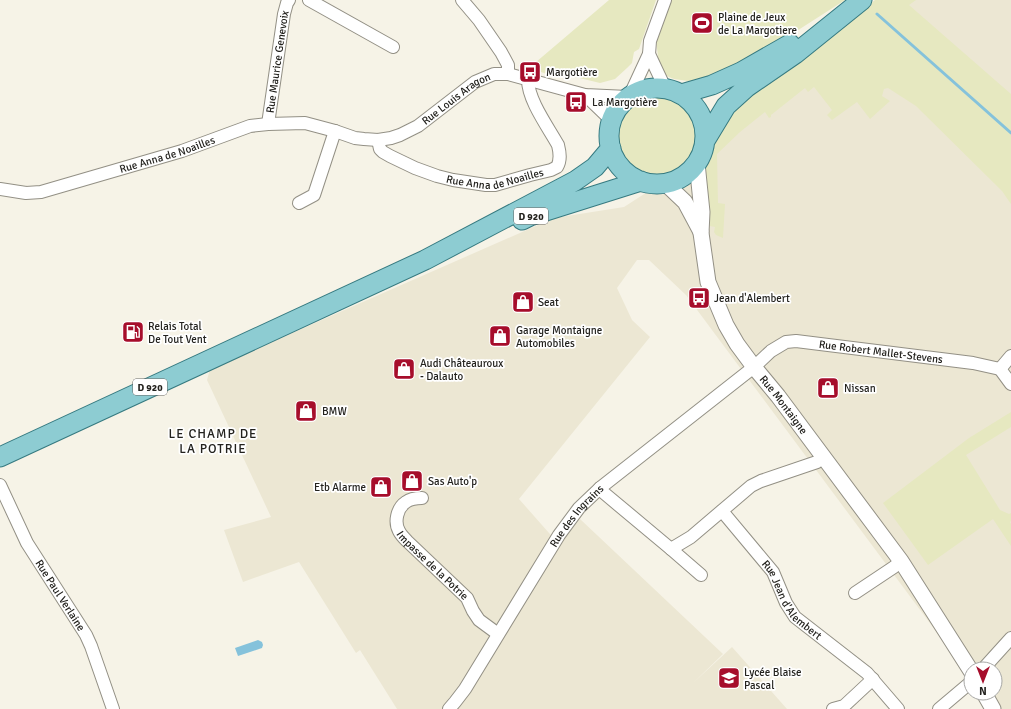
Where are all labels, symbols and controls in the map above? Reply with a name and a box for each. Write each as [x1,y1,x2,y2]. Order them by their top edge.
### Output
street label: Rue Maurice Genevoix [264,9,292,114]
sports icon: Plaine de Jeux de La Margotiere [689,10,715,36]
place label: Plaine de Jeux de La Margotiere [718,11,797,37]
bus stop icon: Margotière [517,59,543,85]
place label: Margotière [546,66,598,79]
street label: Rue Louis Aragon [419,70,492,128]
bus stop icon: La Margotière [563,89,589,115]
place label: La Margotière [592,96,657,109]
street label: Rue Anna de Noailles [118,133,217,176]
street label: Rue Anna de Noailles [445,166,545,192]
road number: D 920 [514,208,548,224]
bus stop icon: Jean d'Alembert [686,285,712,311]
shop icon: Seat [510,289,536,315]
place label: Jean d'Alembert [714,292,790,305]
place label: Seat [538,296,559,309]
fuel station icon: Relais Total De Tout Vent [120,319,146,345]
place label: Relais Total De Tout Vent [148,320,207,346]
shop icon: Garage Montaigne Automobiles [487,323,513,349]
place label: Garage Montaigne Automobiles [516,324,602,350]
street label: Rue Robert Mallet-Stevens [818,338,944,366]
shop icon: Audi Châteauroux - Dalauto [391,356,417,382]
place label: Audi Châteauroux - Dalauto [420,357,503,383]
street label: Rue Montaigne [757,373,810,437]
shop icon: Nissan [815,375,841,401]
road number: D 920 [133,379,167,395]
place label: Nissan [844,382,876,395]
shop icon: BMW [293,398,319,424]
place label: BMW [322,405,347,418]
district label: LE CHAMP DE LA POTRIE [169,426,257,457]
shop icon: Sas Auto'p [399,468,425,494]
shop icon: Etb Alarme [368,474,394,500]
place label: Sas Auto'p [428,475,477,488]
place label: Etb Alarme [314,481,366,494]
street label: Rue des Ingrains [547,482,606,550]
street label: Impasse de la Potrie [394,529,471,603]
street label: Rue Paul Verlaine [32,557,88,634]
street label: Rue Jean d'Alembert [759,558,824,643]
north arrow [963,661,1003,701]
school or university icon: Lycée Blaise Pascal [716,665,742,691]
place label: Lycée Blaise Pascal [744,666,802,692]
text: N [979,684,987,697]

